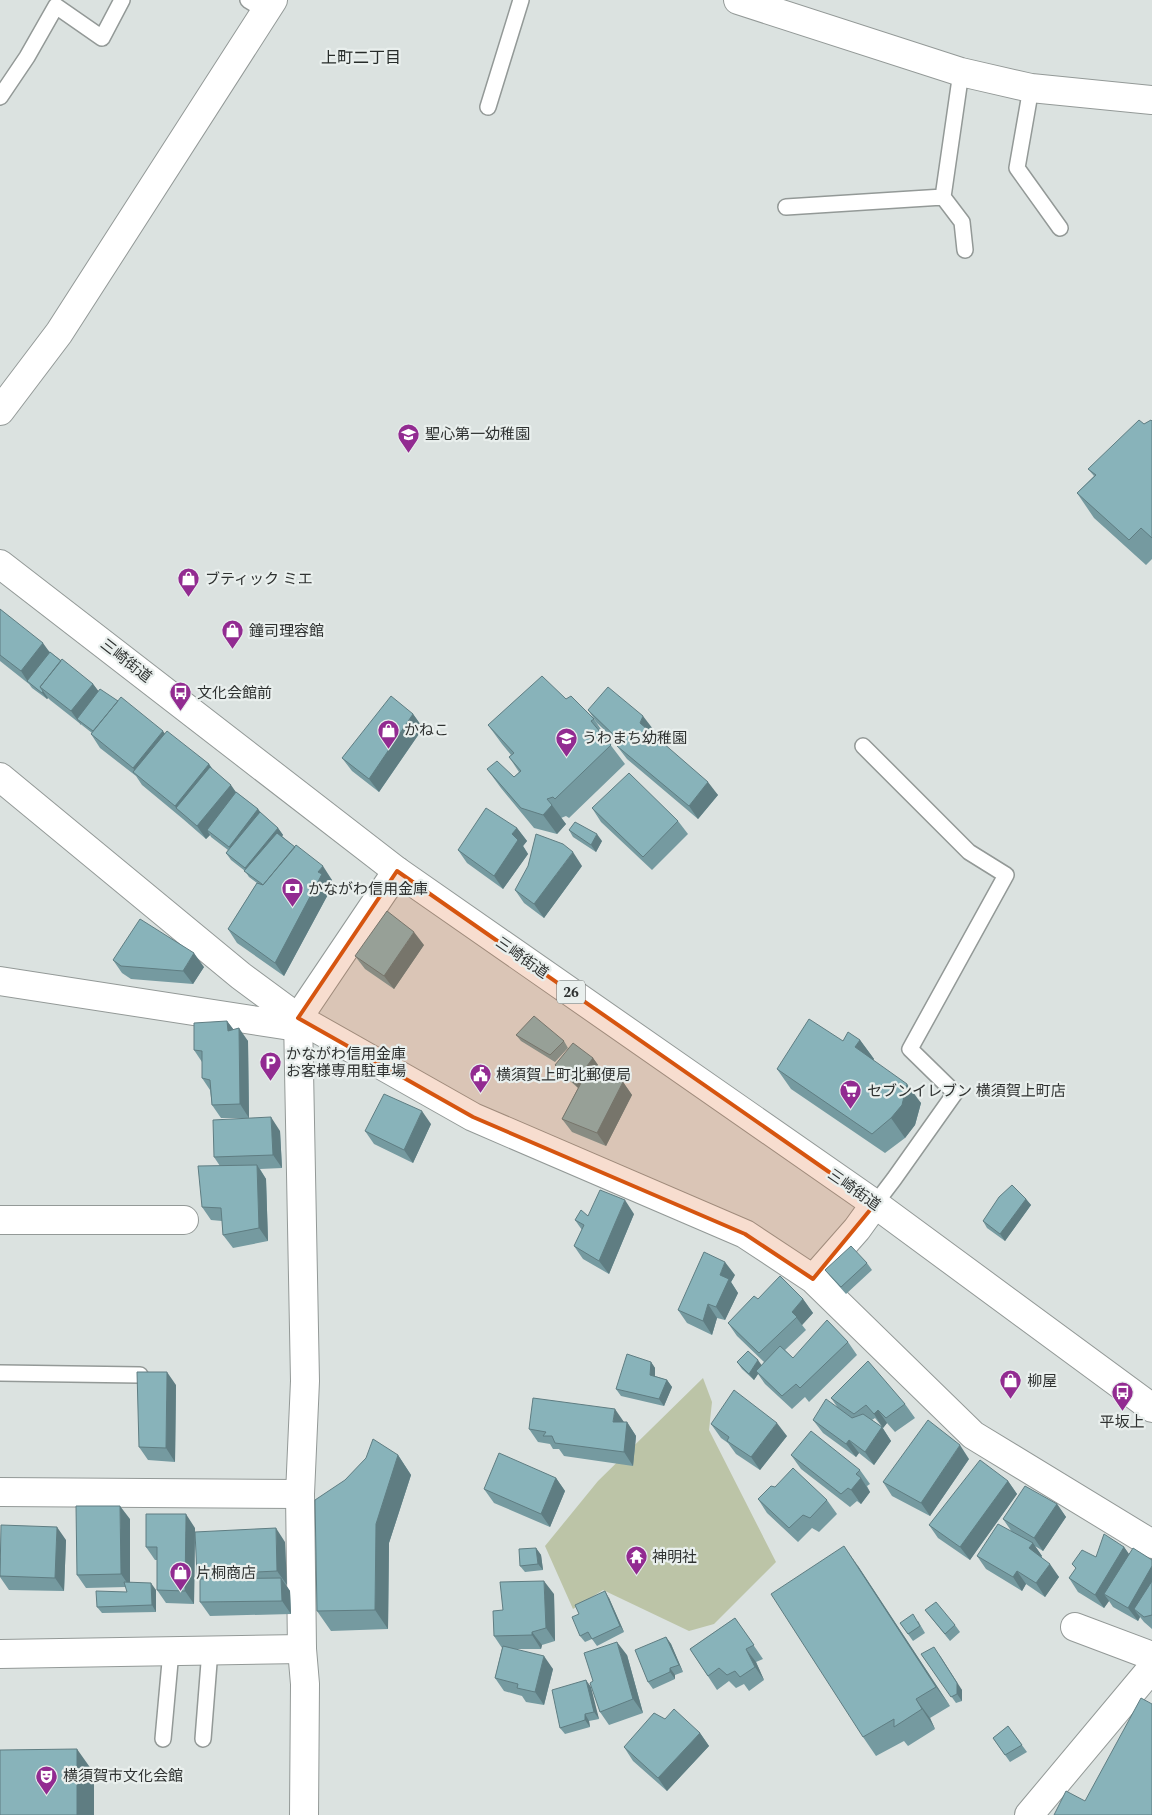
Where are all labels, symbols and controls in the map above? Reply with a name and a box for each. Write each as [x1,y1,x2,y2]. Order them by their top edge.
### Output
district label: 上町二丁目 [321,46,401,70]
school or university icon: 聖心第一幼稚園 [397,422,421,453]
place label: 聖心第一幼稚園 [425,423,530,446]
shop icon: ブティック ミエ [177,567,201,598]
place label: ブティック ミエ [205,568,313,591]
shop icon: 鐘司理容館 [221,619,245,650]
place label: 鐘司理容館 [249,620,324,643]
street label: 三崎街道 [95,633,157,689]
bus stop icon: 文化会館前 [169,681,193,712]
place label: 文化会館前 [197,682,272,705]
shop icon: かねこ [376,718,400,749]
place label: かねこ [404,719,449,742]
school or university icon: うわまち幼稚園 [554,726,578,757]
place label: うわまち幼稚園 [582,727,687,750]
bank icon: かながわ信用金庫 [280,877,304,908]
place label: かながわ信用金庫 [308,878,428,901]
street label: 三崎街道 [491,931,553,985]
road number: 26 [557,980,585,1004]
place label: かながわ信用金庫 お客様専用駐車場 [286,1043,406,1083]
parking icon: かながわ信用金庫 お客様専用駐車場 [258,1051,282,1082]
public building icon: 横須賀上町北郵便局 [468,1063,492,1094]
place label: 横須賀上町北郵便局 [496,1064,631,1087]
supermarket icon: セブンイレブン 横須賀上町店 [839,1079,863,1110]
place label: セブンイレブン 横須賀上町店 [867,1080,1066,1103]
street label: 三崎街道 [823,1163,885,1217]
shop icon: 柳屋 [999,1369,1023,1400]
place label: 柳屋 [1027,1370,1057,1393]
bus stop icon: 平坂上 [1110,1381,1134,1412]
place label: 平坂上 [1099,1411,1145,1434]
temple icon: 神明社 [624,1545,648,1576]
place label: 神明社 [652,1546,697,1569]
shop icon: 片桐商店 [168,1561,192,1592]
place label: 片桐商店 [196,1562,256,1585]
theatre icon: 横須賀市文化会館 [35,1764,59,1795]
place label: 横須賀市文化会館 [63,1765,183,1788]

